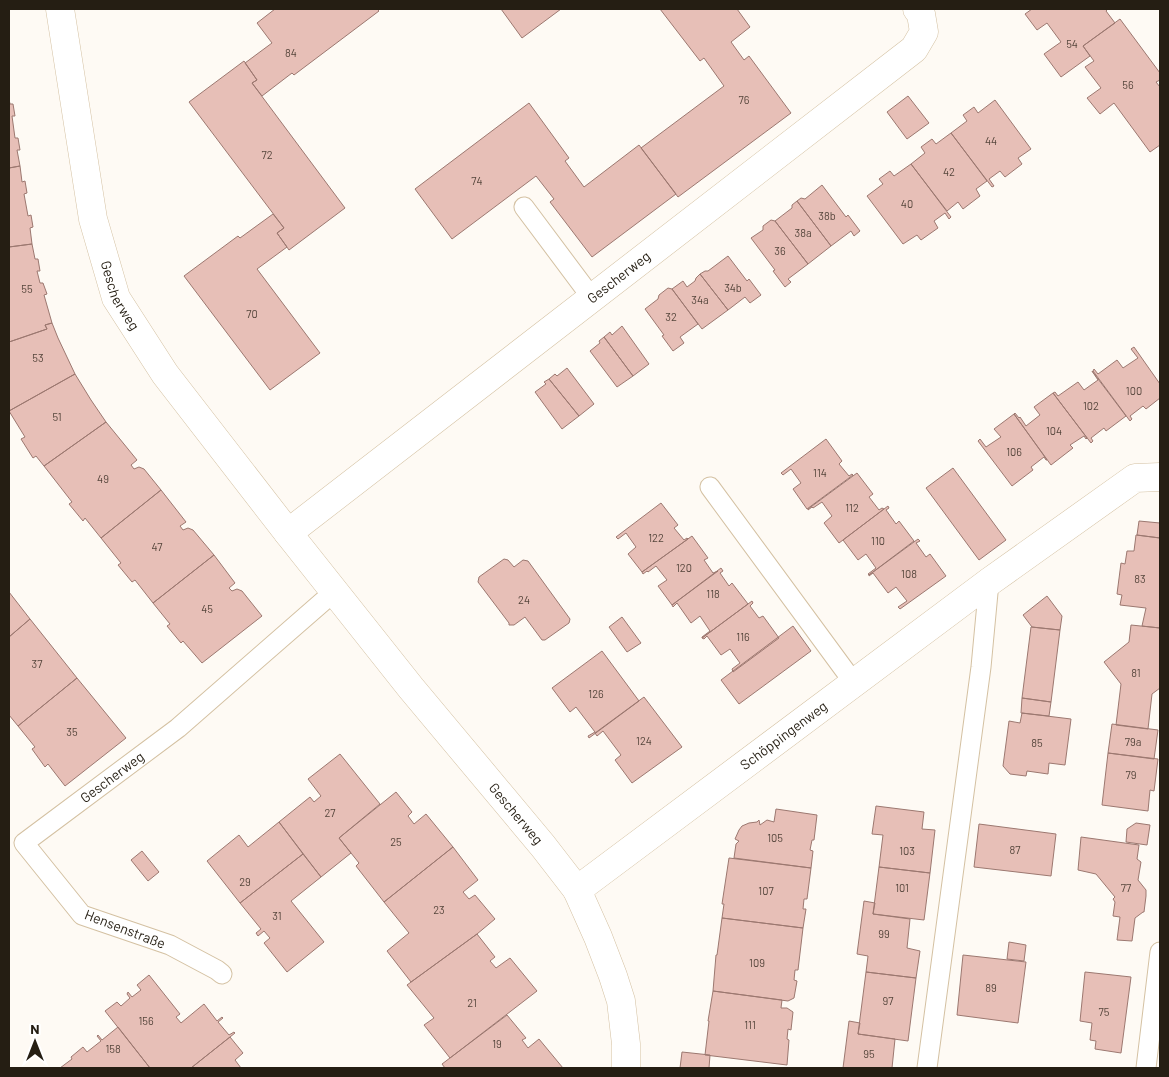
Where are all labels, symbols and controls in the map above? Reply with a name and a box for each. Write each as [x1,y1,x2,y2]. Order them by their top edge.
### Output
house number: 54 [1066,37,1078,50]
house number: 84 [285,46,297,59]
house number: 56 [1122,78,1134,91]
house number: 76 [739,93,750,106]
house number: 44 [985,134,997,147]
house number: 72 [261,148,273,161]
house number: 42 [943,165,955,178]
house number: 74 [471,174,483,187]
house number: 40 [901,197,913,210]
house number: 38b [818,209,836,222]
house number: 38a [794,226,812,239]
house number: 36 [774,244,786,257]
street label: Gescherweg [583,247,653,307]
street label: Gescherweg [98,259,143,333]
house number: 34b [724,281,742,294]
house number: 55 [21,282,33,295]
house number: 34a [691,293,709,306]
house number: 70 [246,307,258,320]
house number: 32 [665,310,677,323]
house number: 53 [32,351,44,364]
house number: 100 [1126,384,1142,397]
house number: 102 [1083,399,1099,412]
house number: 51 [52,410,62,423]
house number: 104 [1046,424,1062,437]
house number: 106 [1006,445,1022,458]
house number: 114 [813,466,827,479]
house number: 49 [97,472,109,485]
house number: 112 [845,501,859,514]
house number: 122 [648,531,664,544]
house number: 110 [871,534,885,547]
house number: 47 [152,540,162,553]
house number: 120 [676,561,692,574]
house number: 108 [901,567,917,580]
house number: 83 [1134,572,1146,585]
house number: 118 [706,587,720,600]
house number: 24 [518,593,530,606]
house number: 45 [201,602,213,615]
house number: 116 [736,630,750,643]
house number: 37 [32,657,42,670]
house number: 81 [1131,666,1141,679]
house number: 126 [588,687,604,700]
street label: Schöppingenweg [737,697,830,773]
house number: 35 [66,725,78,738]
house number: 124 [636,734,652,747]
house number: 79a [1125,735,1141,748]
house number: 85 [1031,736,1043,749]
street label: Gescherweg [77,748,147,806]
house number: 79 [1126,768,1137,781]
street label: Gescherweg [486,779,547,848]
house number: 27 [324,806,336,819]
house number: 105 [767,831,783,844]
house number: 25 [390,835,402,848]
house number: 87 [1010,843,1020,856]
house number: 103 [899,844,915,857]
house number: 29 [239,875,251,888]
house number: 101 [895,881,909,894]
house number: 77 [1121,881,1131,894]
house number: 107 [758,884,774,897]
house number: 23 [433,903,445,916]
street label: Hensenstraße [82,905,168,952]
house number: 31 [272,909,282,922]
house number: 99 [878,927,890,940]
house number: 109 [749,956,765,969]
house number: 89 [985,981,997,994]
house number: 97 [883,994,893,1007]
house number: 21 [467,996,477,1009]
house number: 75 [1099,1005,1110,1018]
house number: 156 [138,1014,154,1027]
north arrow [10,1017,60,1067]
house number: 111 [744,1018,756,1031]
text: N [30,1020,40,1037]
house number: 19 [492,1037,502,1050]
house number: 158 [105,1042,121,1055]
house number: 95 [863,1047,875,1060]

